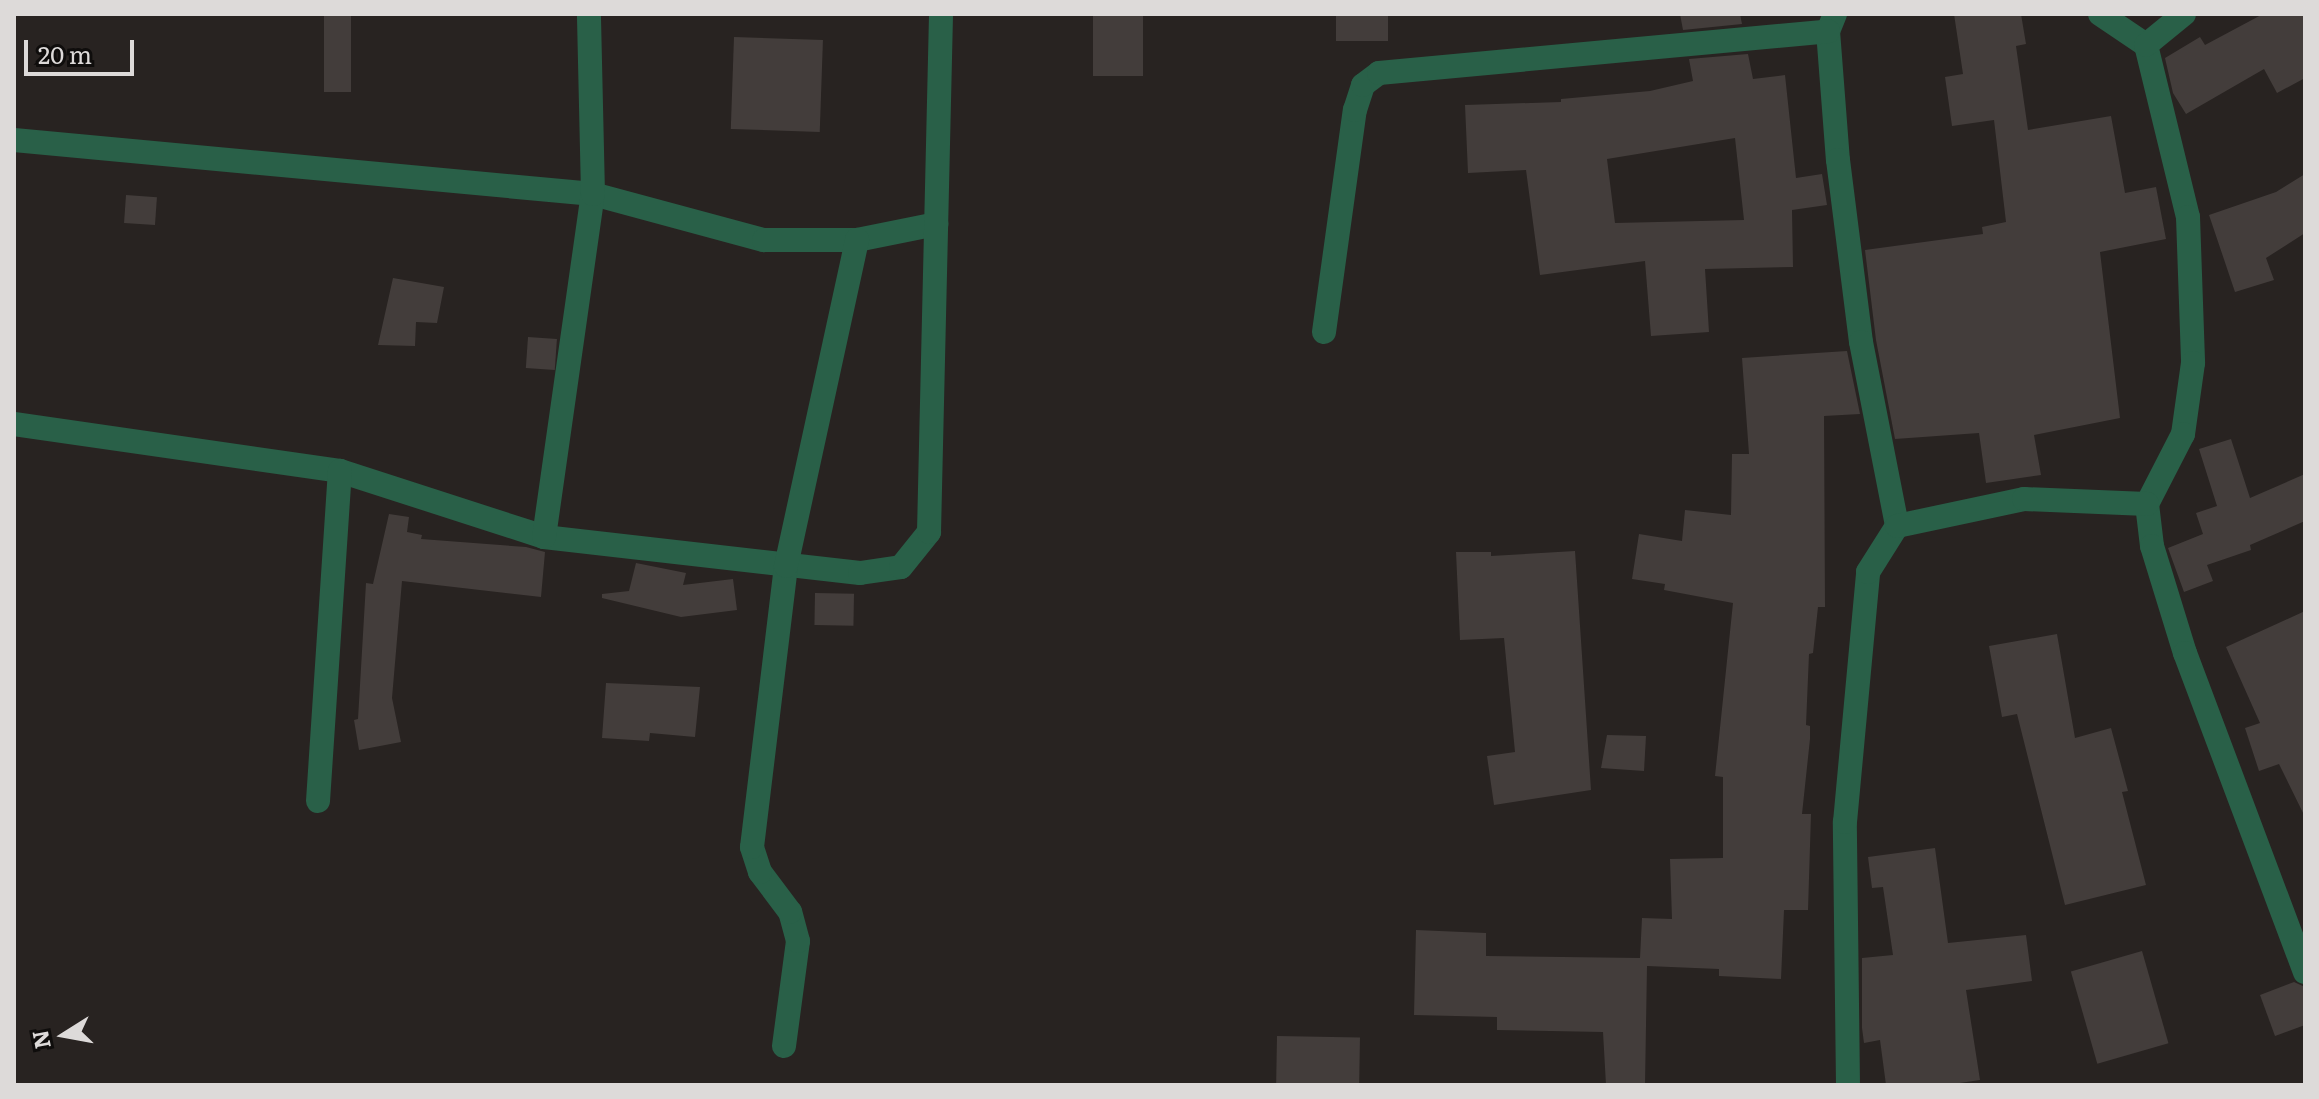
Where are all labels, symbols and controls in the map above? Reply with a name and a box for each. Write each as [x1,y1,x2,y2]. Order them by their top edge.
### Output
scale bar [28,24,138,74]
text: 20 m [38,36,92,71]
north arrow [24,995,104,1075]
text: N [22,1027,58,1052]

